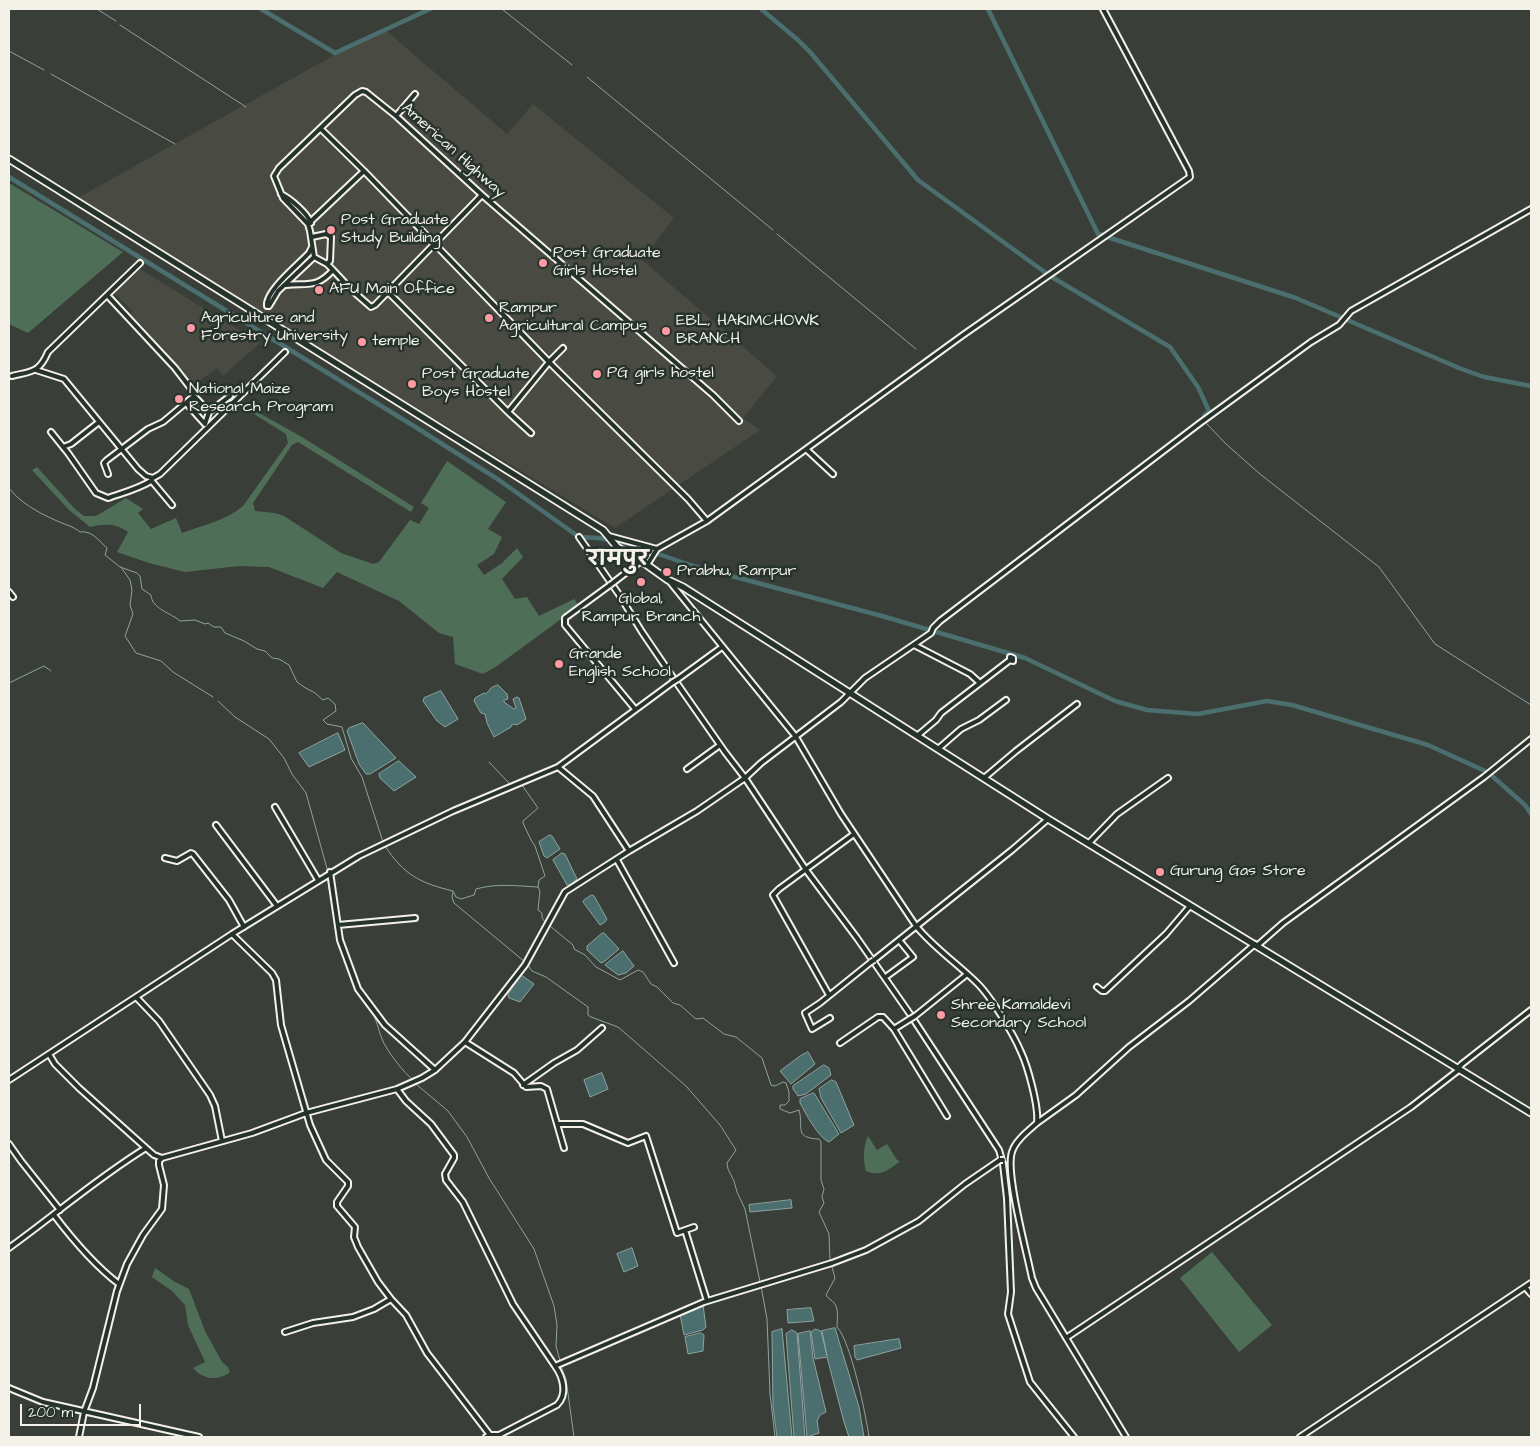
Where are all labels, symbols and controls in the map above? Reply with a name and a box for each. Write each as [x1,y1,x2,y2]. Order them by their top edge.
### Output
street label: American Highway [397,99,509,203]
place label: Post Graduate Study Building [341,211,449,249]
marker: Post Graduate Study Building [325,224,337,236]
place label: Post Graduate Girls Hostel [553,244,661,282]
marker: Post Graduate Girls Hostel [537,257,549,269]
place label: AFU Main Office [329,280,455,300]
marker: AFU Main Office [313,284,325,296]
place label: Rampur Agricultural Campus [499,299,647,337]
place label: Agriculture and Forestry University [201,309,348,347]
marker: Rampur Agricultural Campus [483,312,495,324]
place label: EBL, HAKIMCHOWK BRANCH [676,312,819,350]
marker: Agriculture and Forestry University [185,322,197,334]
marker: EBL, HAKIMCHOWK BRANCH [660,325,672,337]
place label: temple [372,332,420,352]
marker: temple [356,336,368,348]
place label: PG girls hostel [607,364,714,384]
place label: Post Graduate Boys Hostel [422,365,530,403]
marker: PG girls hostel [591,368,603,380]
marker: Post Graduate Boys Hostel [406,378,418,390]
place label: National Maize Research Program [189,380,333,418]
marker: National Maize Research Program [173,393,185,405]
district label: रामपुर [587,548,649,574]
place label: Prabhu, Rampur [677,562,796,582]
marker: Prabhu, Rampur [661,566,673,578]
marker: Global, Rampur Branch [635,576,647,588]
place label: Global, Rampur Branch [582,590,700,628]
place label: Grande English School [569,645,671,683]
marker: Grande English School [553,658,565,670]
place label: Gurung Gas Store [1170,862,1306,882]
marker: Gurung Gas Store [1154,866,1166,878]
place label: Shree Kamaldevi Secondary School [951,996,1086,1034]
marker: Shree Kamaldevi Secondary School [935,1009,947,1021]
scale bar [22,1394,144,1426]
text: 200 m [28,1402,73,1423]

